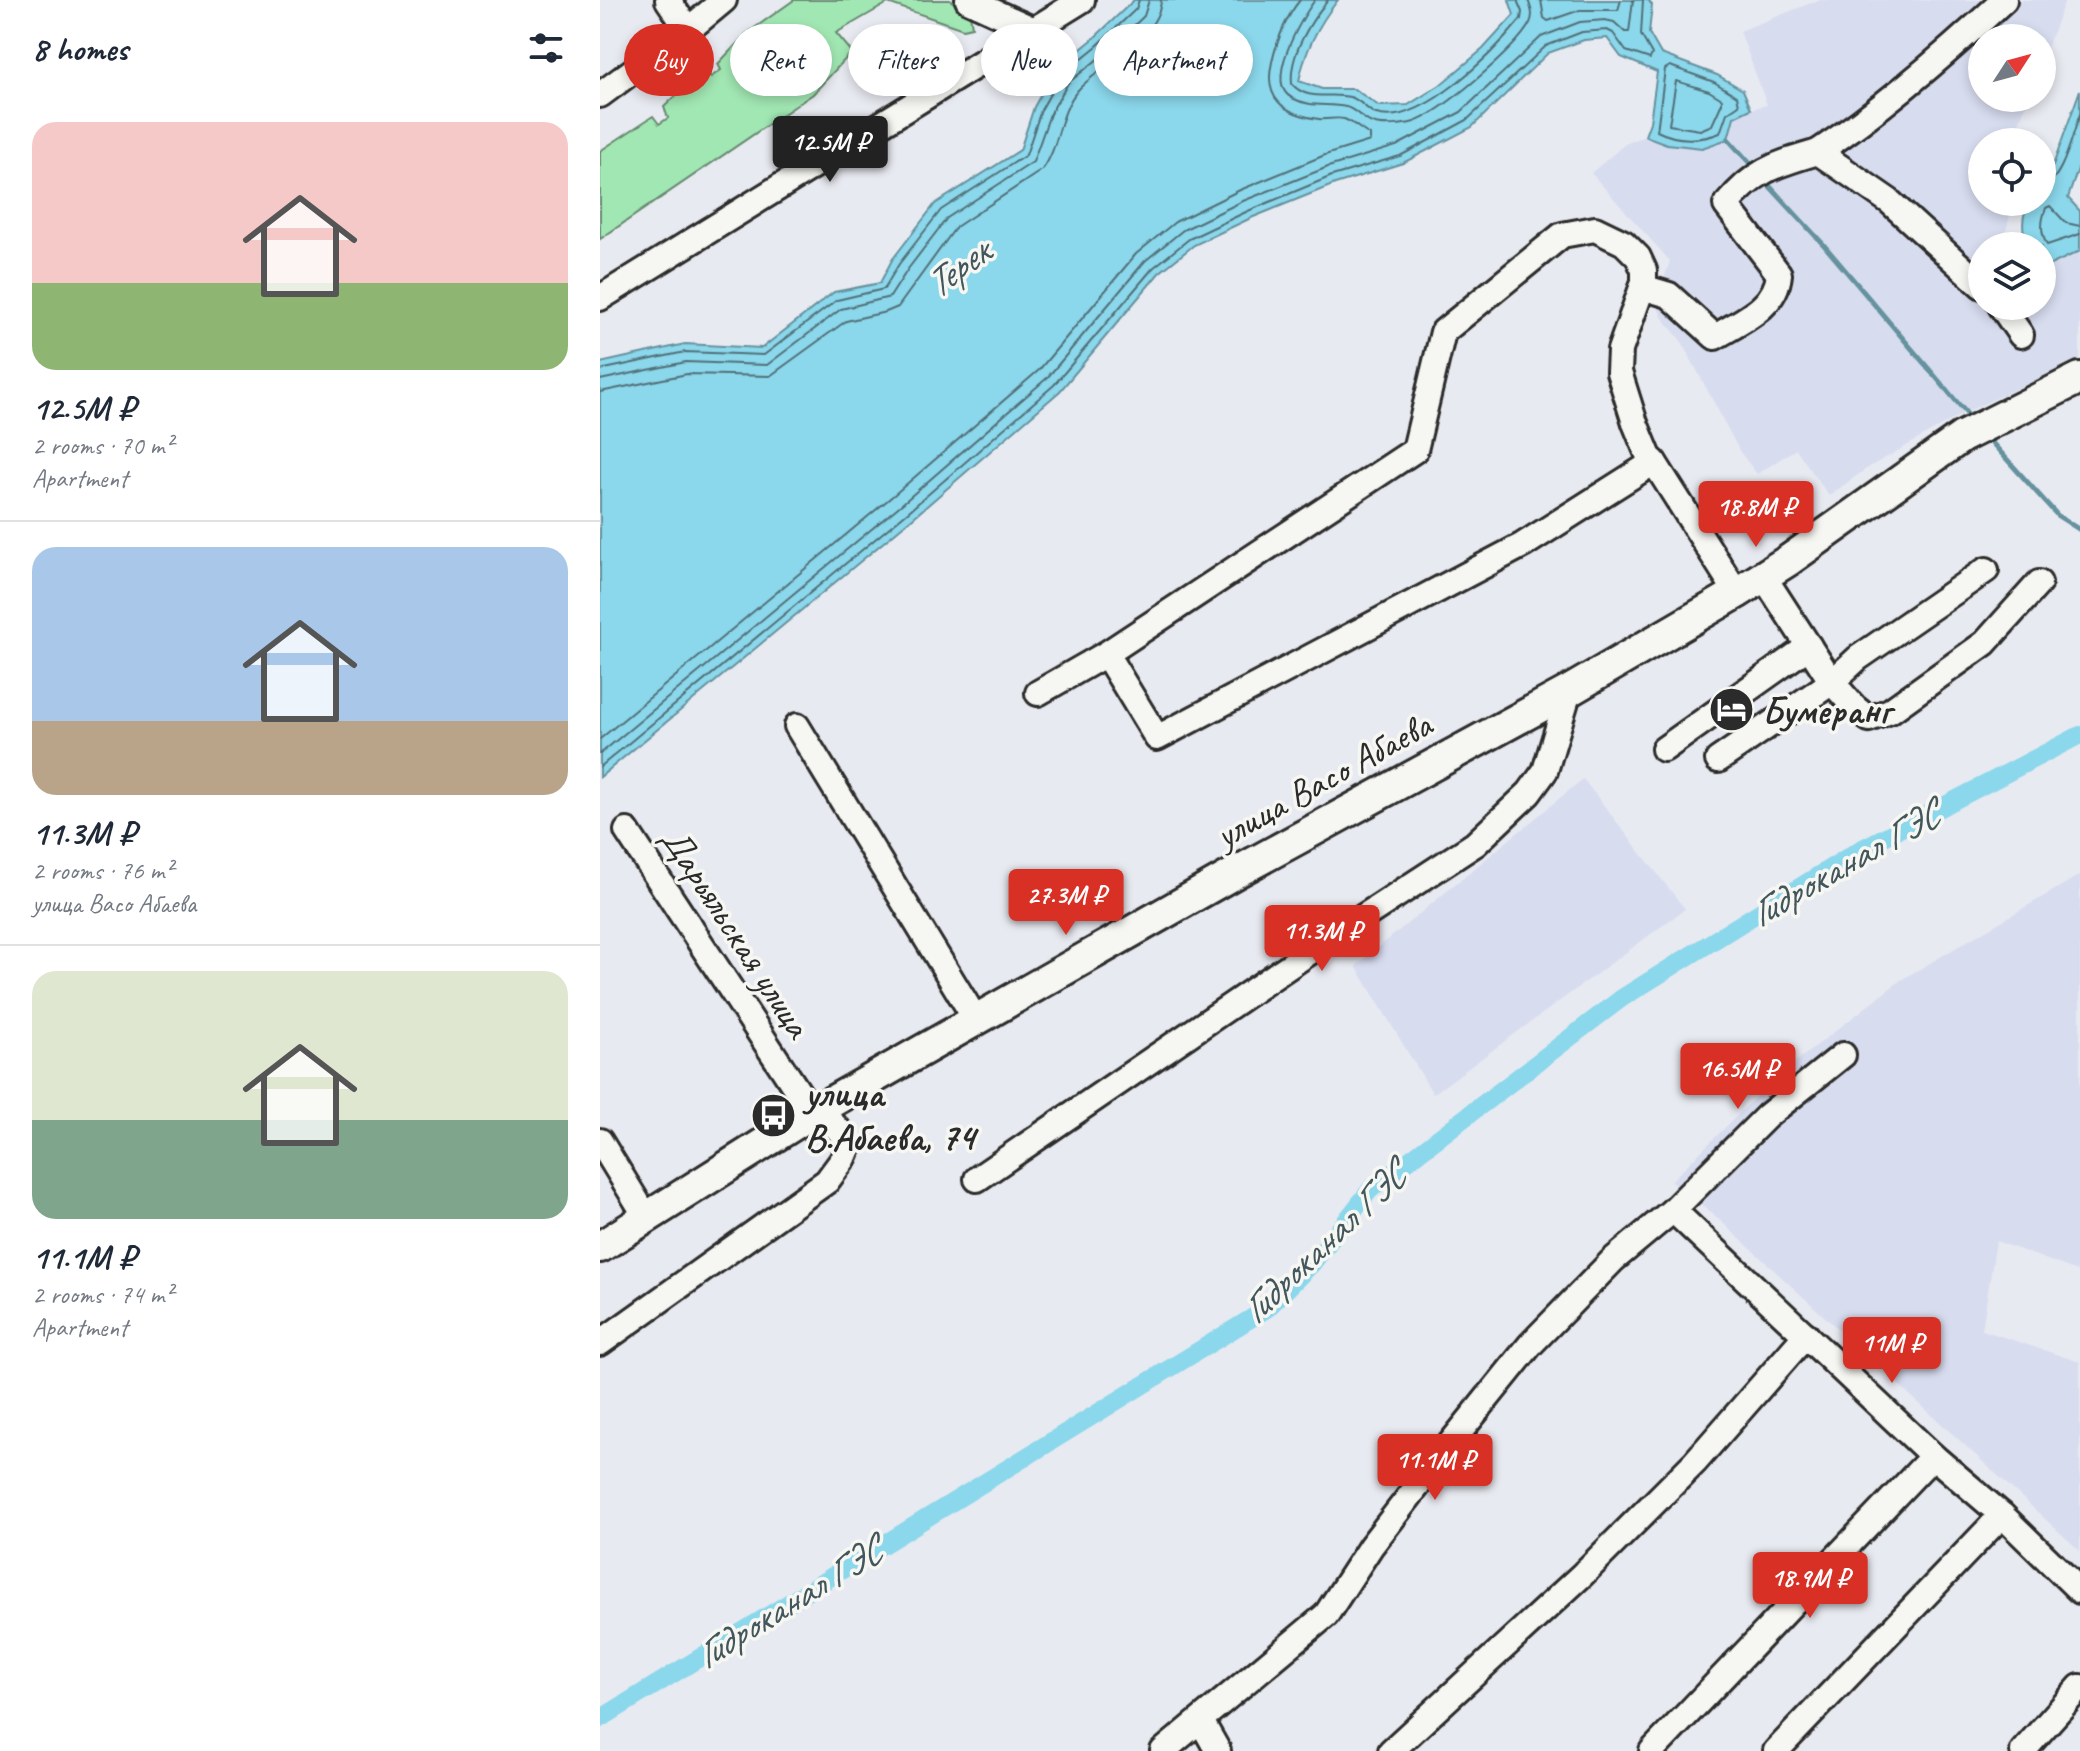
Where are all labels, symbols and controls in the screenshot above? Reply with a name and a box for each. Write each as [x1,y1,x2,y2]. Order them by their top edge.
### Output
chip: Buy [624,24,714,96]
chip: Rent [730,24,832,96]
chip: Filters [848,24,965,96]
chip: New [981,24,1078,96]
chip: Apartment [1094,24,1253,96]
north arrow [1968,24,2056,112]
map controls [1968,24,2056,320]
icon: filters [524,26,568,70]
text: 8 homes [32,27,128,70]
pin: 12.5M ₽ [756,116,904,184]
text: 12.5M ₽ [791,125,869,158]
button: locate [1968,128,2056,216]
icon: home [228,174,372,318]
water label: Терек [914,223,1005,309]
button: layers [1968,232,2056,320]
text: 12.5M ₽ [32,386,135,429]
text: 2 rooms · 70 m² [32,429,173,462]
text: Apartment [32,462,128,495]
pin: 18.8M ₽ [1682,481,1830,549]
text: 18.8M ₽ [1717,490,1795,523]
icon: home [228,599,372,743]
hotel icon: Бумеранг [1707,686,1755,734]
place label: Бумеранг [1762,687,1896,734]
street label: улица Васо Абаева [1205,700,1442,860]
water label: Гидроканал ГЭС [1740,785,1956,938]
text: 11.3M ₽ [32,811,135,854]
street label: Дарьяльская улица [650,818,823,1048]
text: 2 rooms · 76 m² [32,854,173,887]
pin: 27.3M ₽ [992,869,1140,937]
text: 27.3M ₽ [1027,878,1105,911]
text: улица Васо Абаева [32,887,196,920]
pin: 11.3M ₽ [1248,905,1396,973]
text: 11.3M ₽ [1283,914,1361,947]
icon: home [228,1023,372,1167]
pin: 16.5M ₽ [1664,1043,1812,1111]
text: 16.5M ₽ [1698,1052,1778,1085]
place label: улица В.Абаева, 74 [802,1070,980,1161]
bus stop icon: улица В.Абаева, 74 [750,1091,798,1139]
water label: Гидроканал ГЭС [1230,1145,1423,1334]
text: 11.1M ₽ [32,1235,135,1278]
text: 2 rooms · 74 m² [32,1278,173,1311]
text: Apartment [32,1311,128,1344]
pin: 11M ₽ [1836,1317,1948,1385]
text: 11M ₽ [1861,1326,1923,1359]
pin: 11.1M ₽ [1361,1434,1509,1502]
text: 11.1M ₽ [1396,1443,1474,1476]
water label: Гидроканал ГЭС [686,1521,899,1680]
pin: 18.9M ₽ [1736,1552,1884,1620]
text: 18.9M ₽ [1771,1561,1849,1594]

